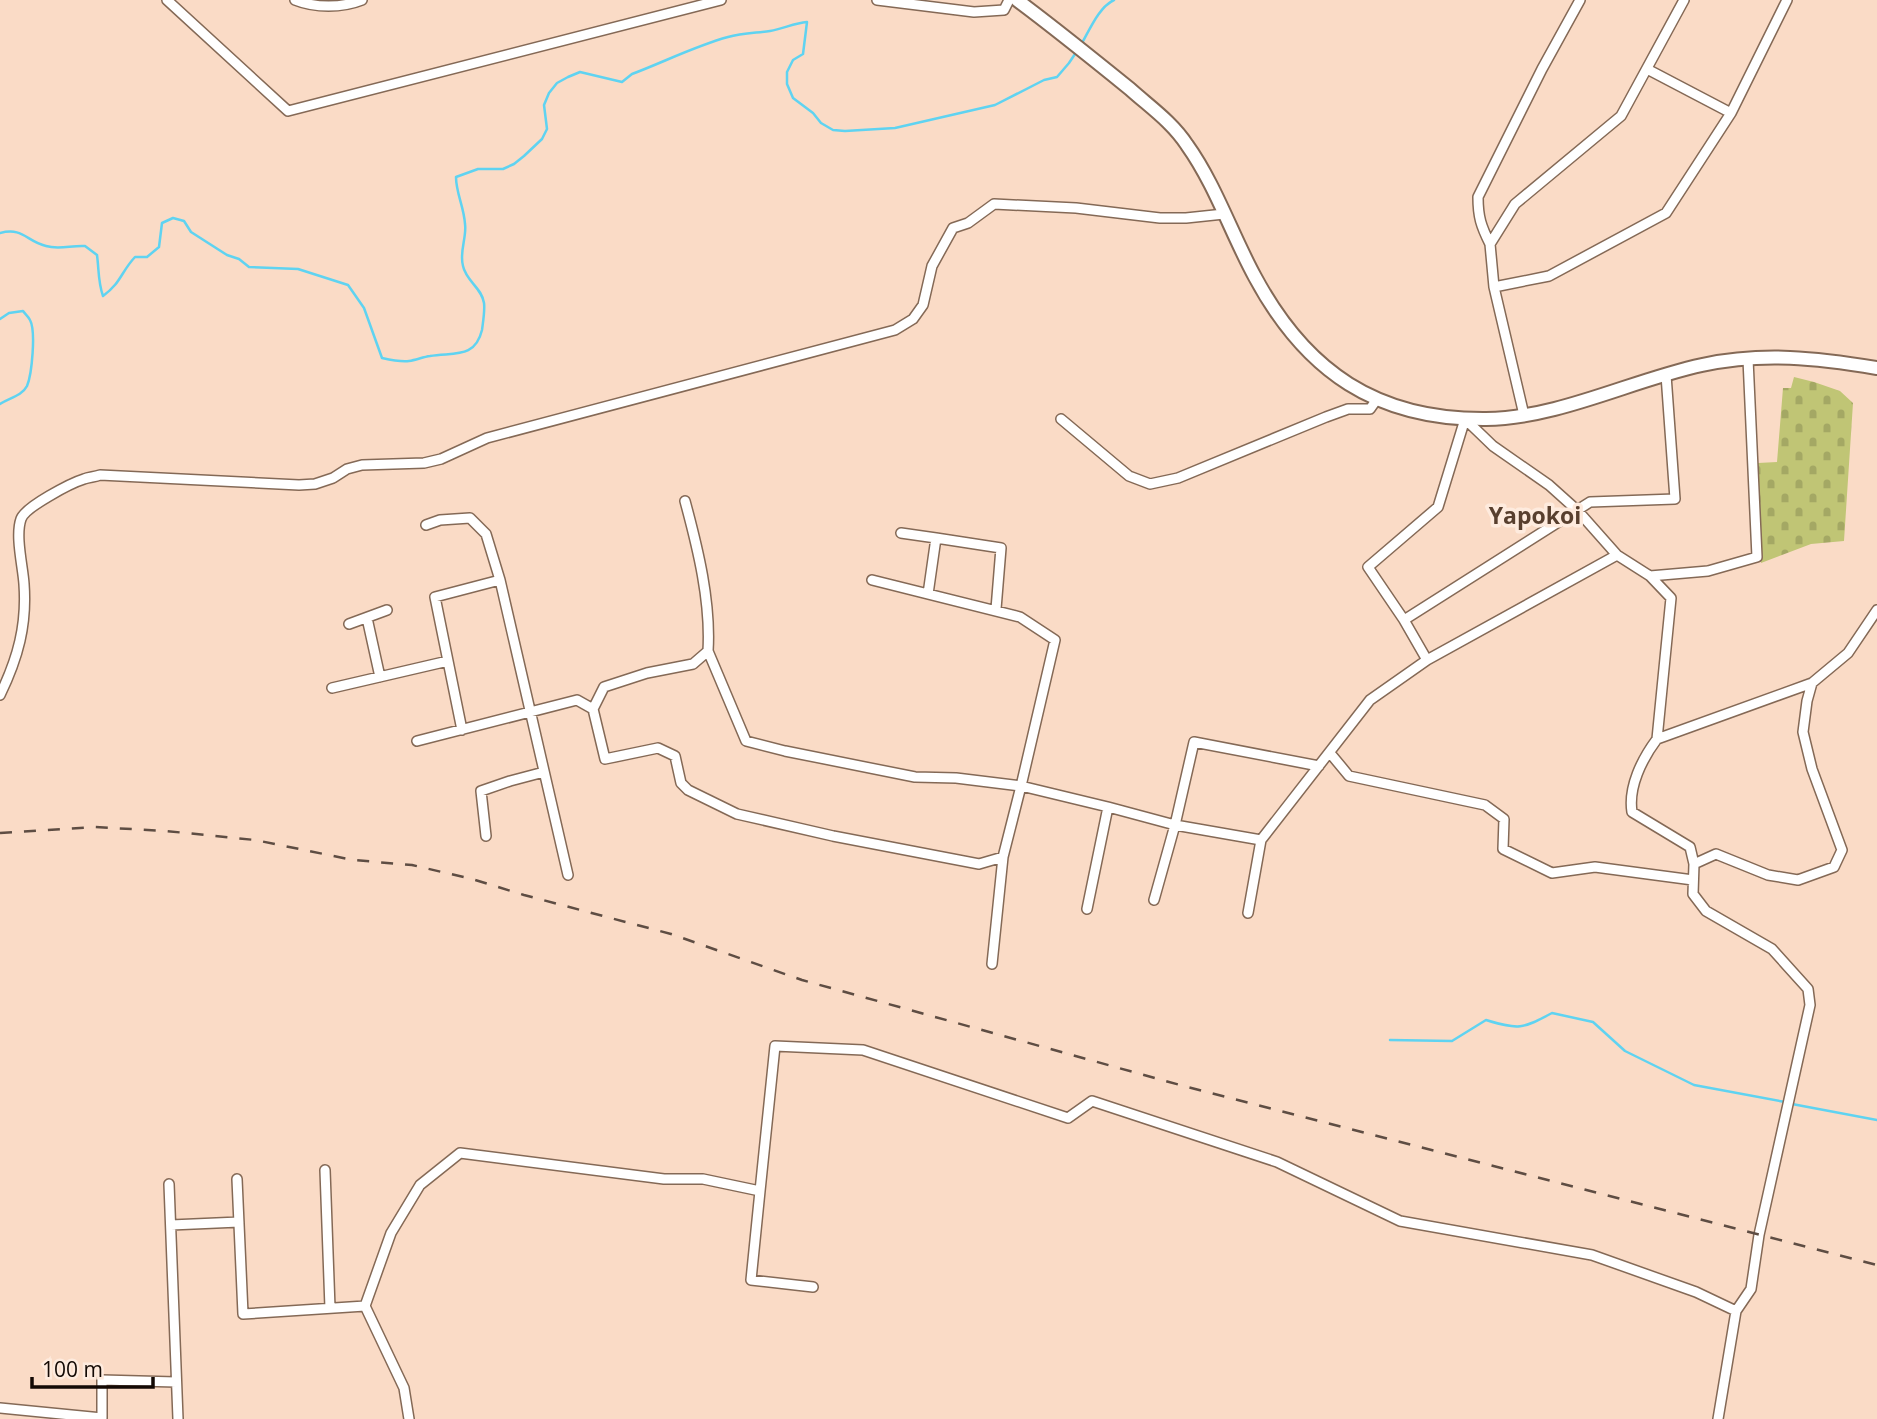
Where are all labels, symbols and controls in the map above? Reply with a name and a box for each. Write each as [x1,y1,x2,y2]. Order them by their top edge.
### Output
district label: Yapokoi [1489,499,1581,531]
scale bar [32,1346,152,1390]
text: 100 m [42,1355,103,1383]

